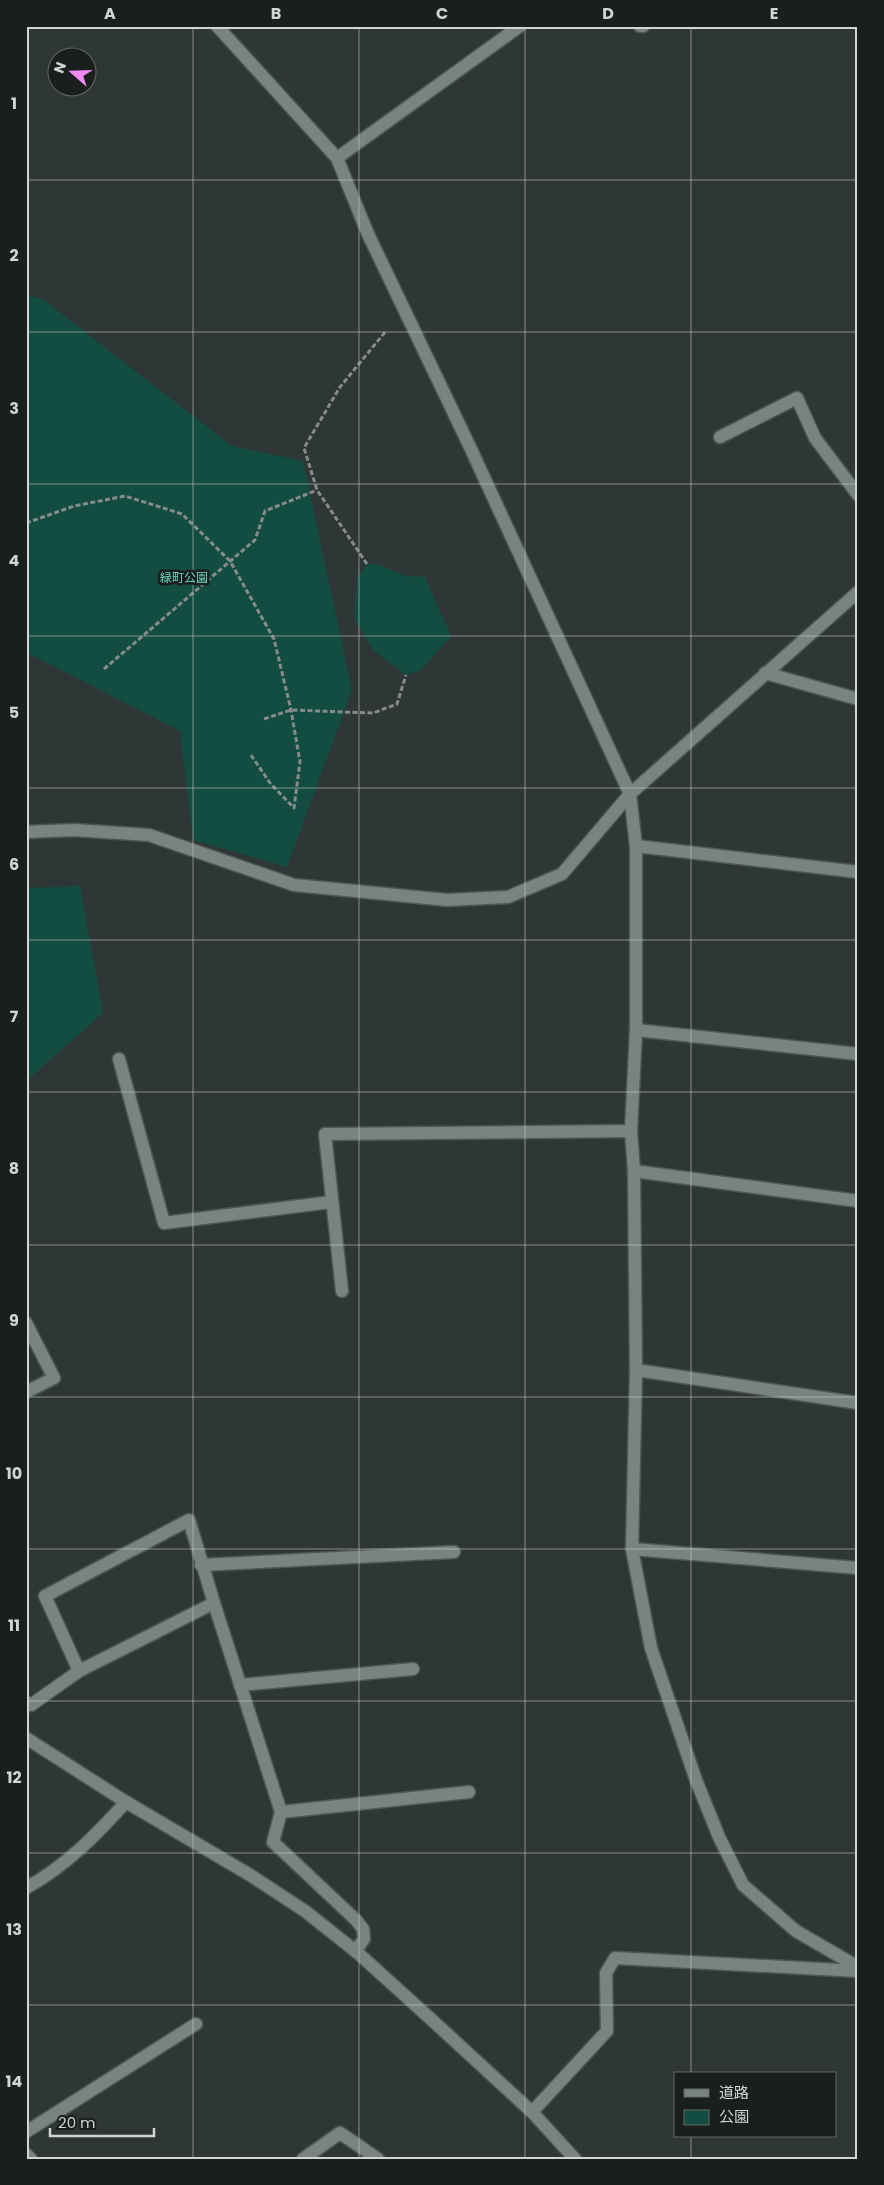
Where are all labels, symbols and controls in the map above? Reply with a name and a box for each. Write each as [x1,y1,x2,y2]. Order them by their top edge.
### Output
text: A [104,2,116,25]
text: B [271,2,281,25]
text: C [436,2,448,25]
text: D [602,2,614,25]
text: E [770,2,778,25]
north arrow [48,48,98,98]
text: N [49,59,71,76]
text: 1 [11,92,17,115]
text: 2 [9,244,19,267]
text: 3 [9,397,19,420]
text: 4 [9,549,20,572]
park label: 緑町公園 [160,569,208,586]
text: 5 [9,701,19,724]
text: 6 [9,853,19,876]
text: 7 [10,1005,19,1028]
text: 8 [9,1157,19,1180]
text: 9 [9,1309,19,1332]
text: 10 [6,1462,22,1485]
text: 11 [8,1614,20,1637]
text: 12 [6,1766,22,1789]
text: 13 [6,1918,22,1941]
text: 14 [6,2070,23,2093]
legend [674,2072,836,2138]
text: 道路 [719,2082,749,2103]
scale bar [50,2105,154,2137]
text: 公園 [719,2106,749,2127]
text: 20 m [58,2112,96,2133]

